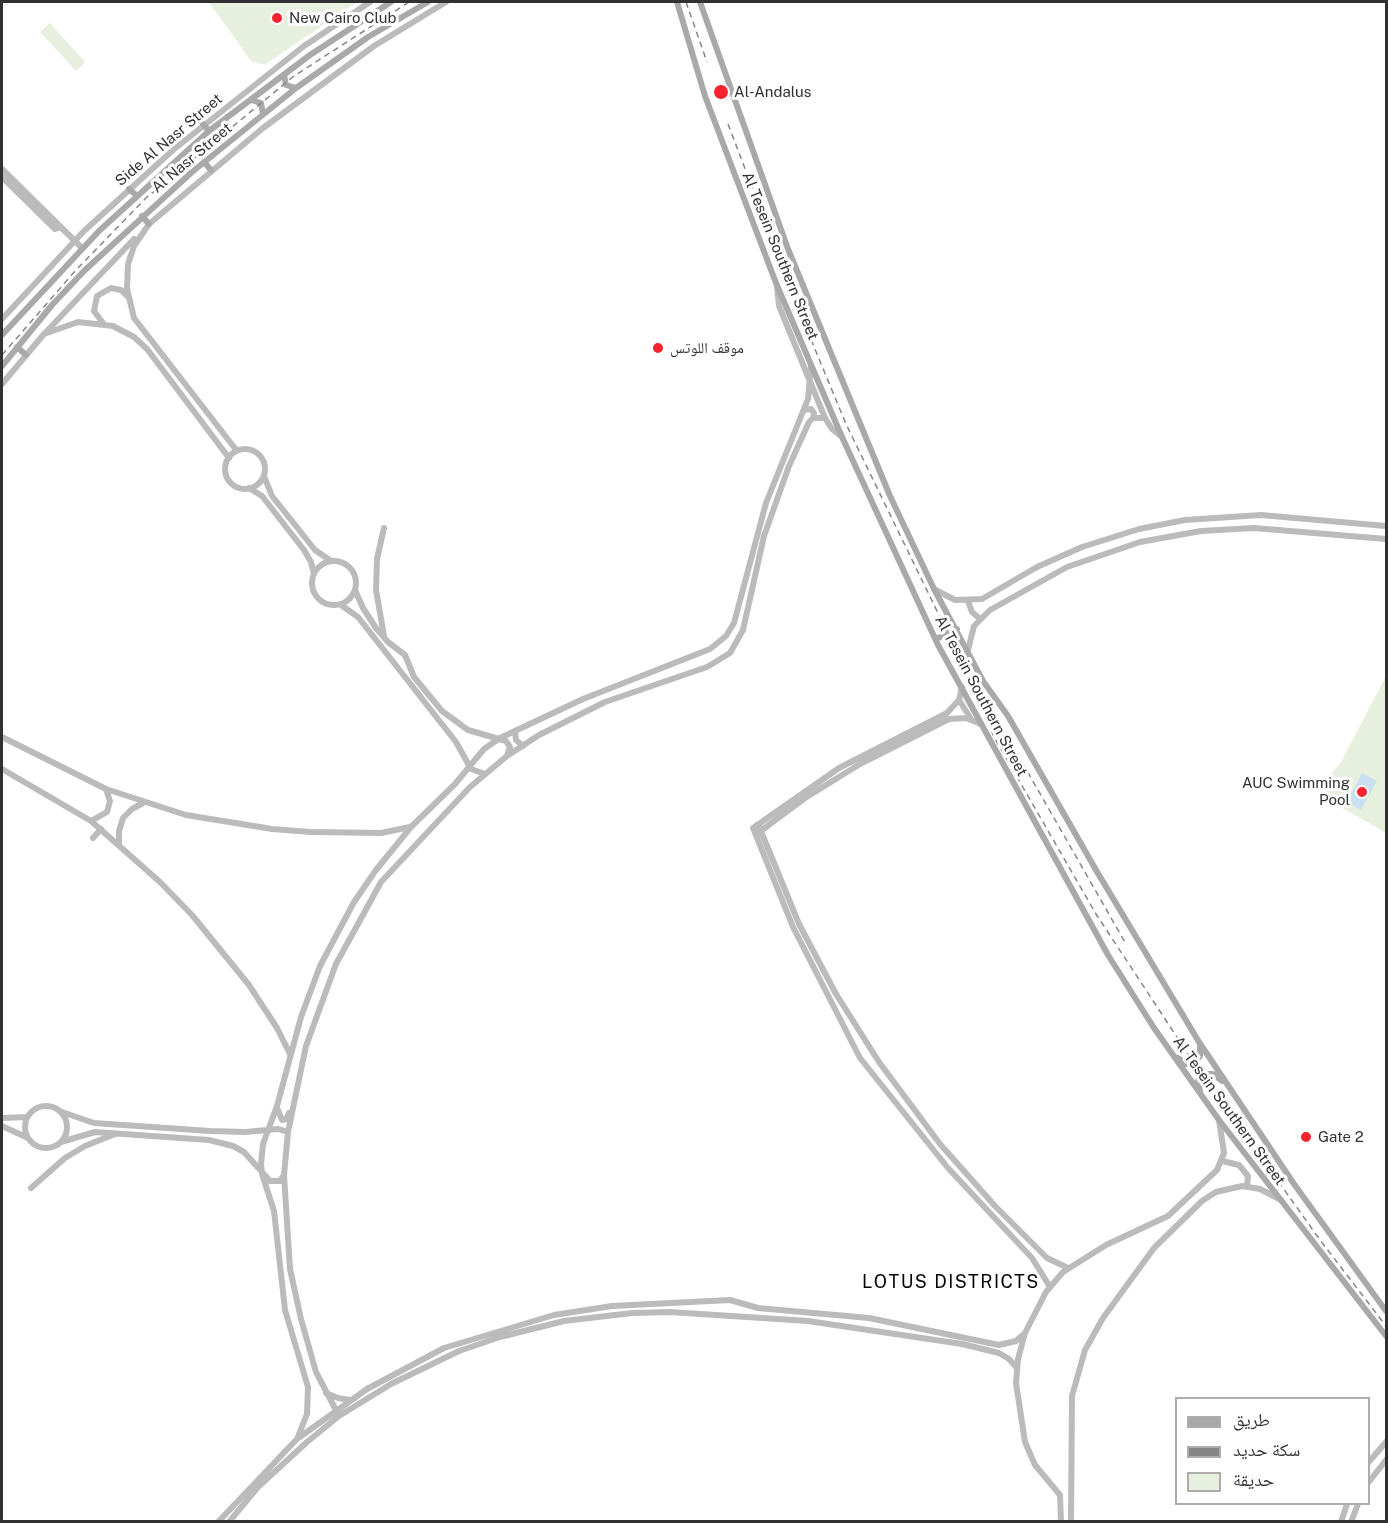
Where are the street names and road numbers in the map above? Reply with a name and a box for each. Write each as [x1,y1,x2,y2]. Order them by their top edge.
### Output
street label: Side Al Nasr Street [112,90,226,190]
street label: Al Nasr Street [148,119,236,197]
street label: Al Tesein Southern Street [738,169,822,343]
street label: Al Tesein Southern Street [931,613,1031,779]
street label: Al Tesein Southern Street [1169,1033,1289,1189]

